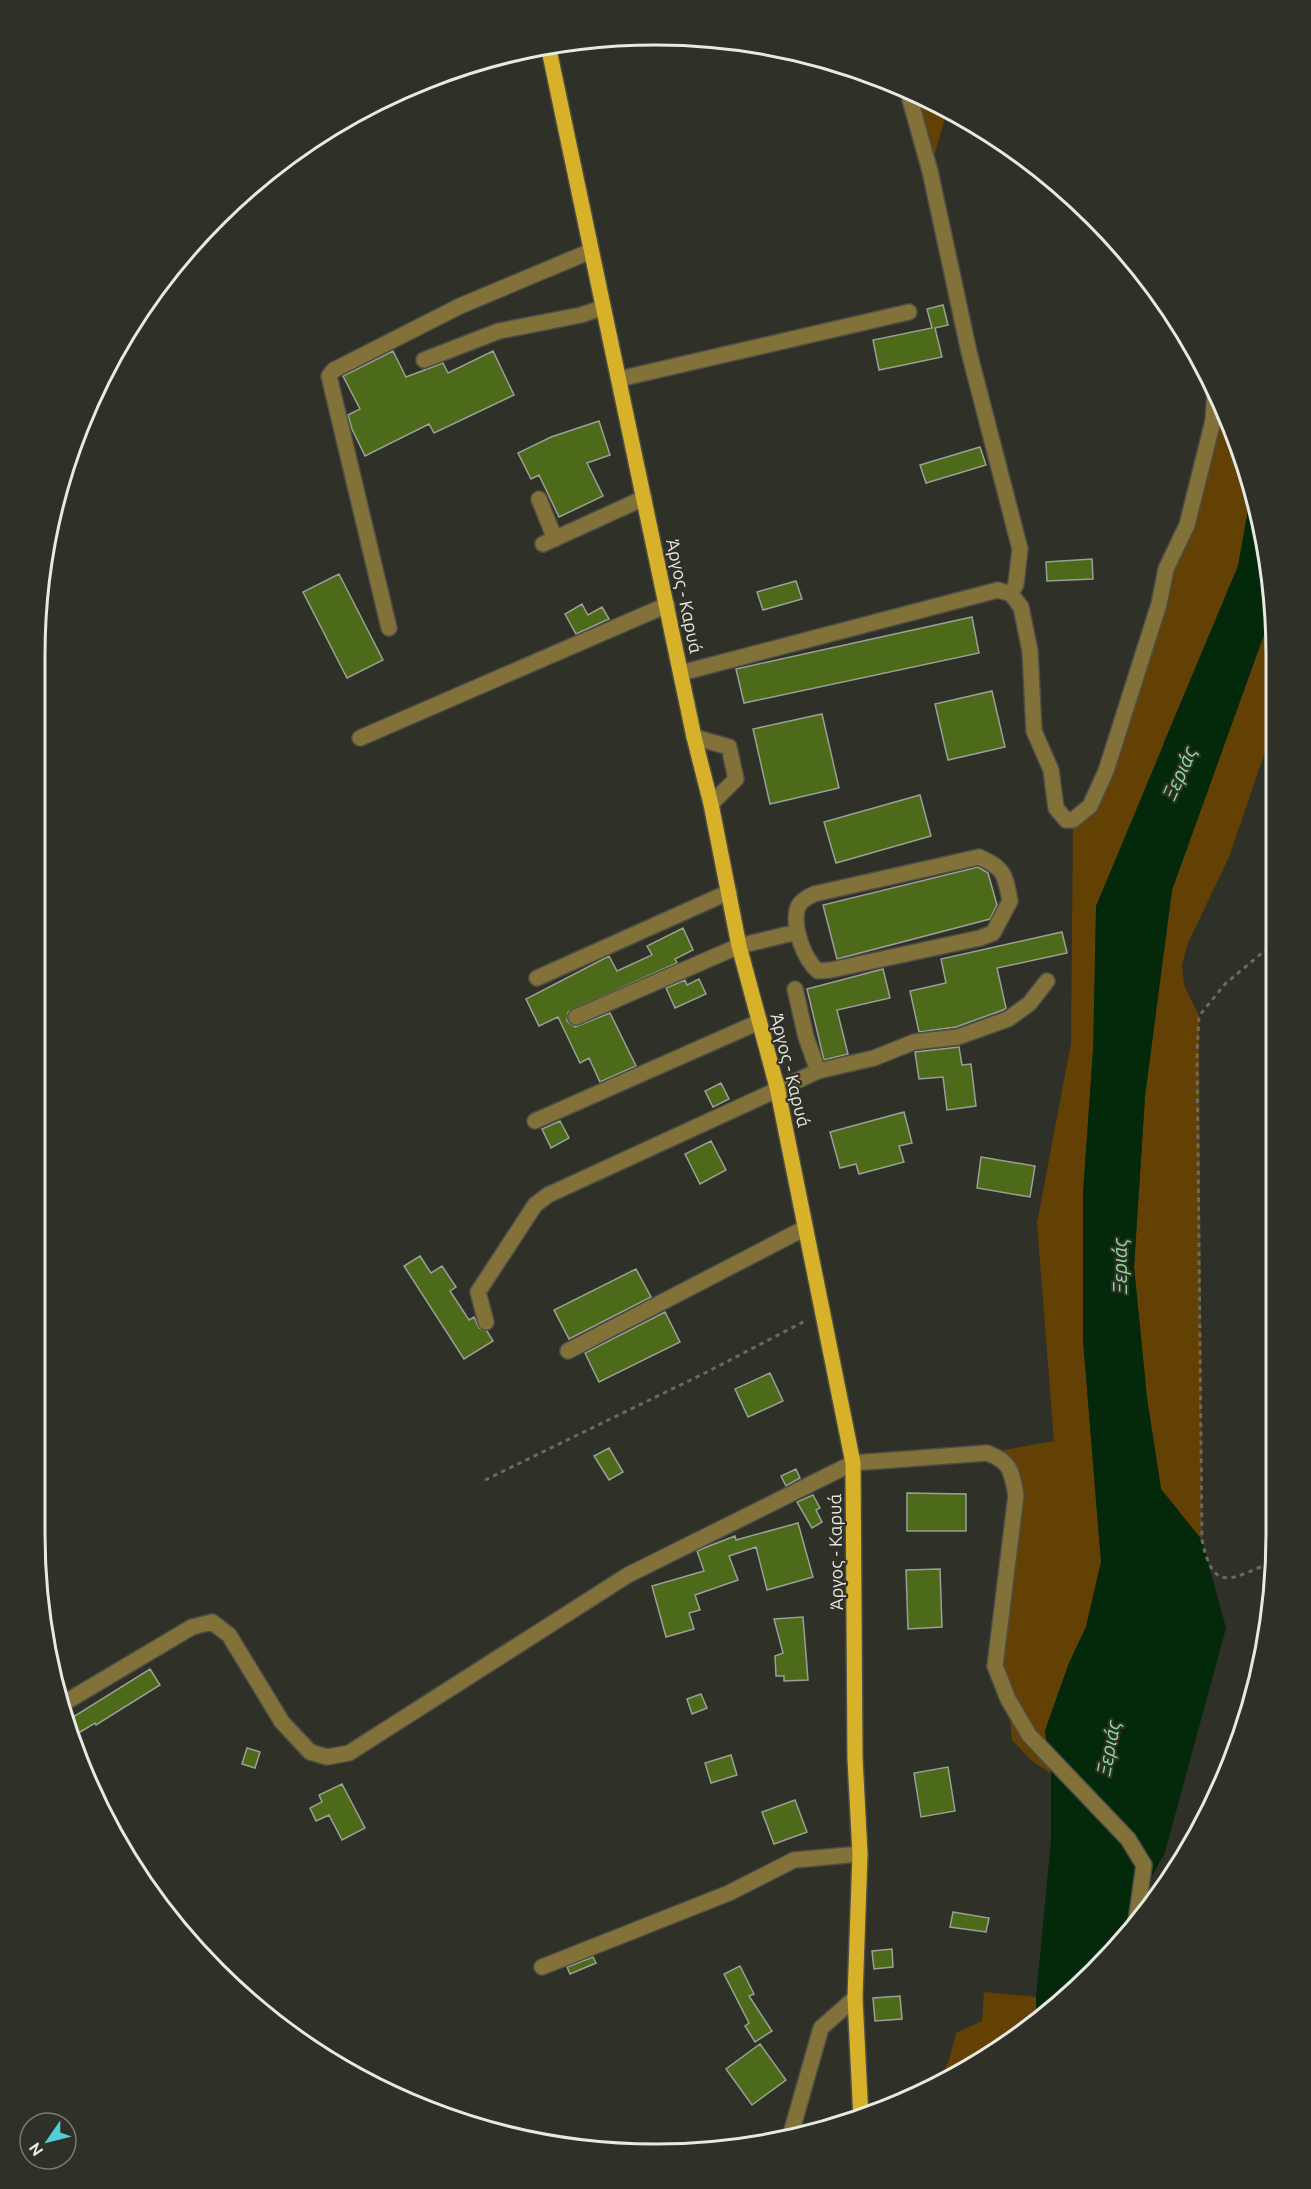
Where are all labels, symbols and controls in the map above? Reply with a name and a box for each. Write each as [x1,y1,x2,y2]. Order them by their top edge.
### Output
street label: Άργος - Καρυά [662,537,707,655]
water label: Ξεριάς [1157,742,1201,804]
street label: Άργος - Καρυά [766,1011,815,1129]
water label: Ξεριάς [1108,1237,1131,1295]
street label: Άργος - Καρυά [824,1493,847,1610]
water label: Ξεριάς [1091,1717,1125,1778]
north arrow [18,2111,78,2171]
text: N [25,2140,47,2160]

